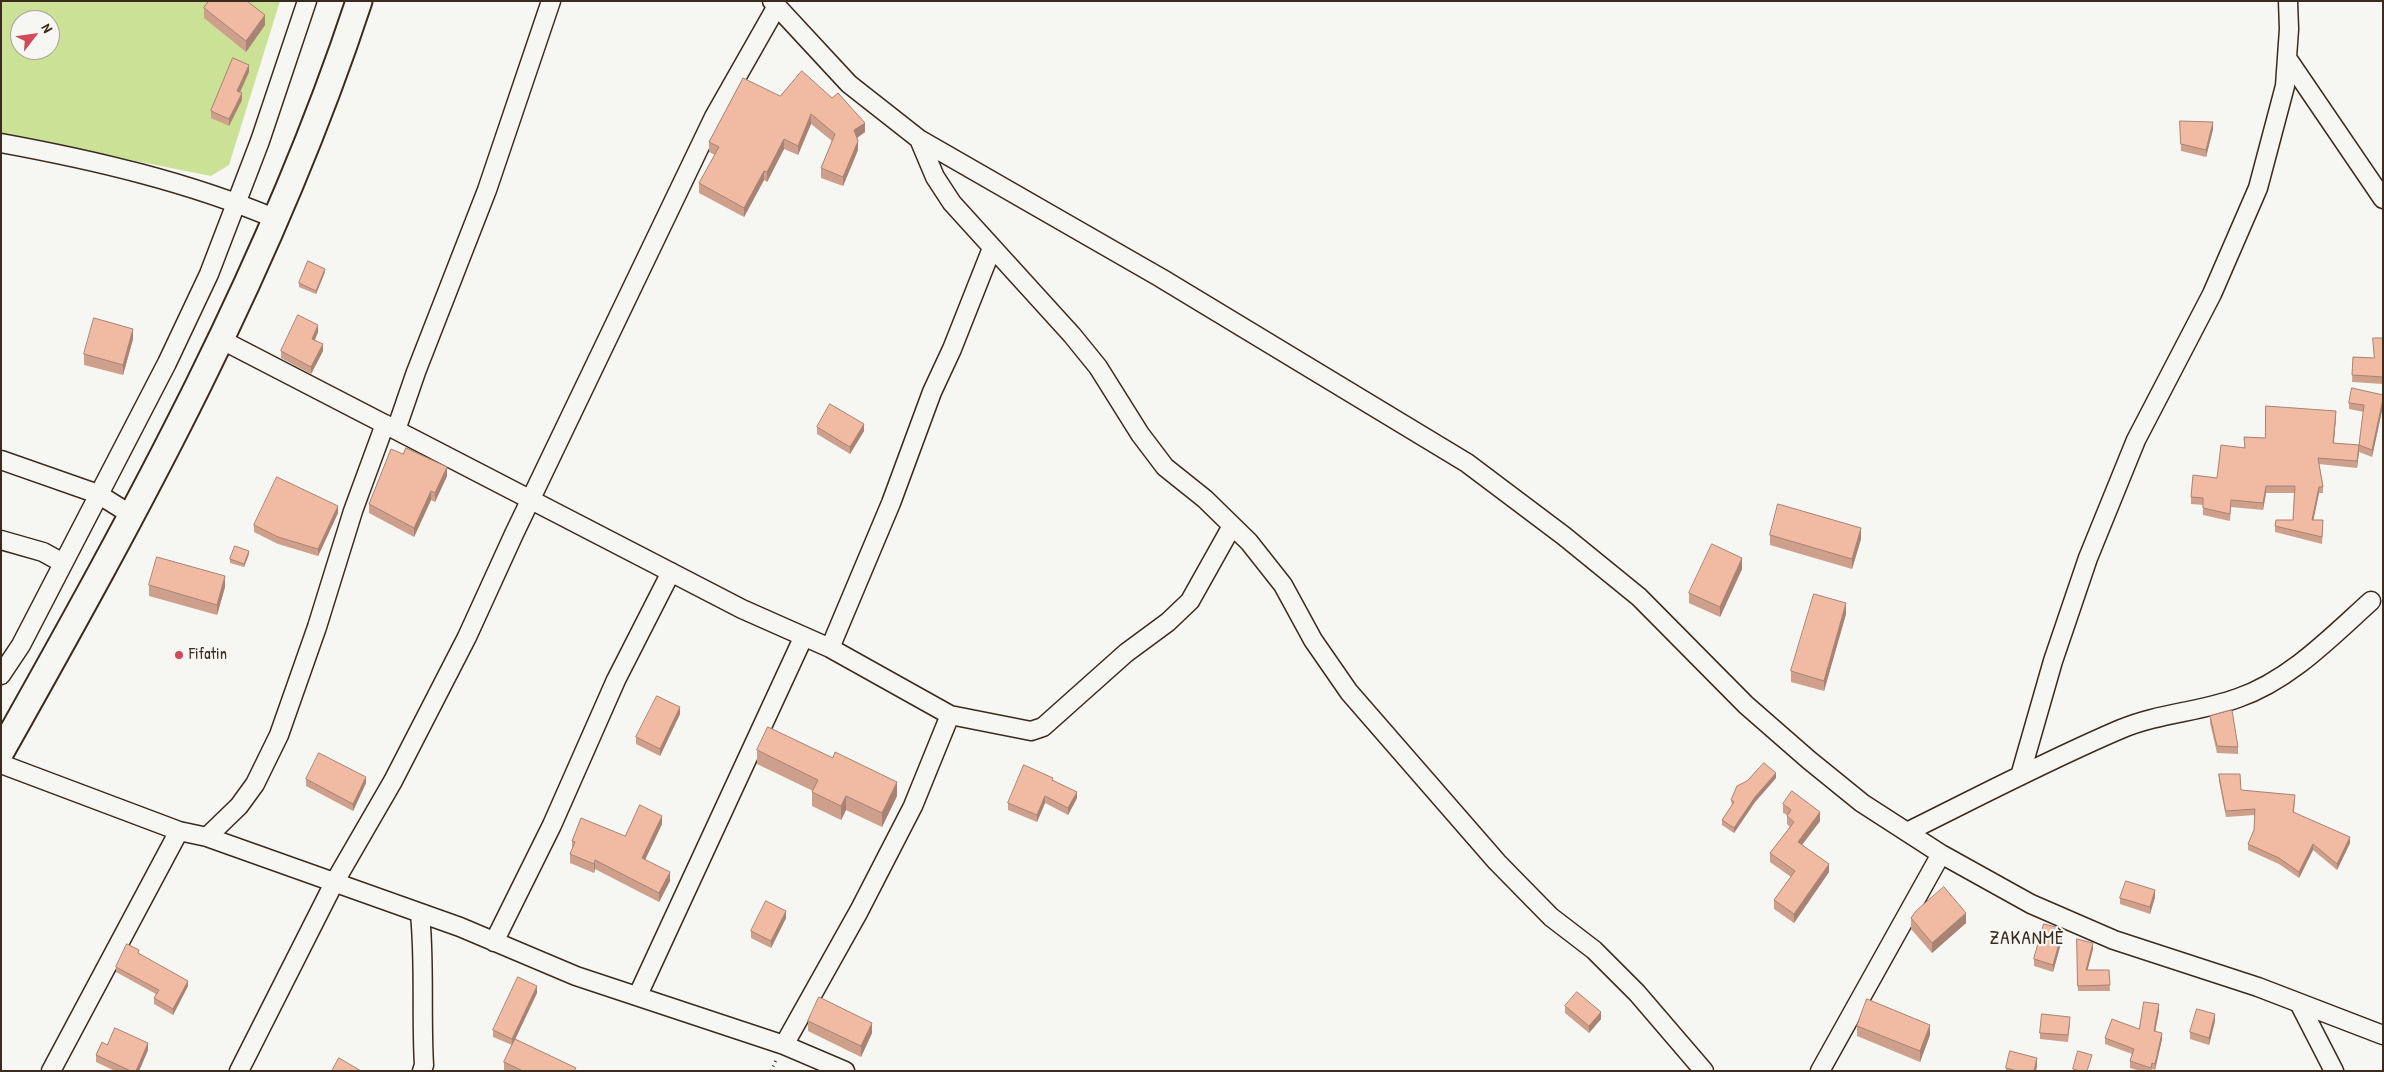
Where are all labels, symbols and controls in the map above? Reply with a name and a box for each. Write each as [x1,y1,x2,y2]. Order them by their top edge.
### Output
north arrow [10,10,60,60]
text: N [37,20,58,36]
place label: Fifatin [189,645,227,665]
marker: Fifatin [173,649,185,661]
district label: ZAKANMÈ [1989,928,2065,950]

